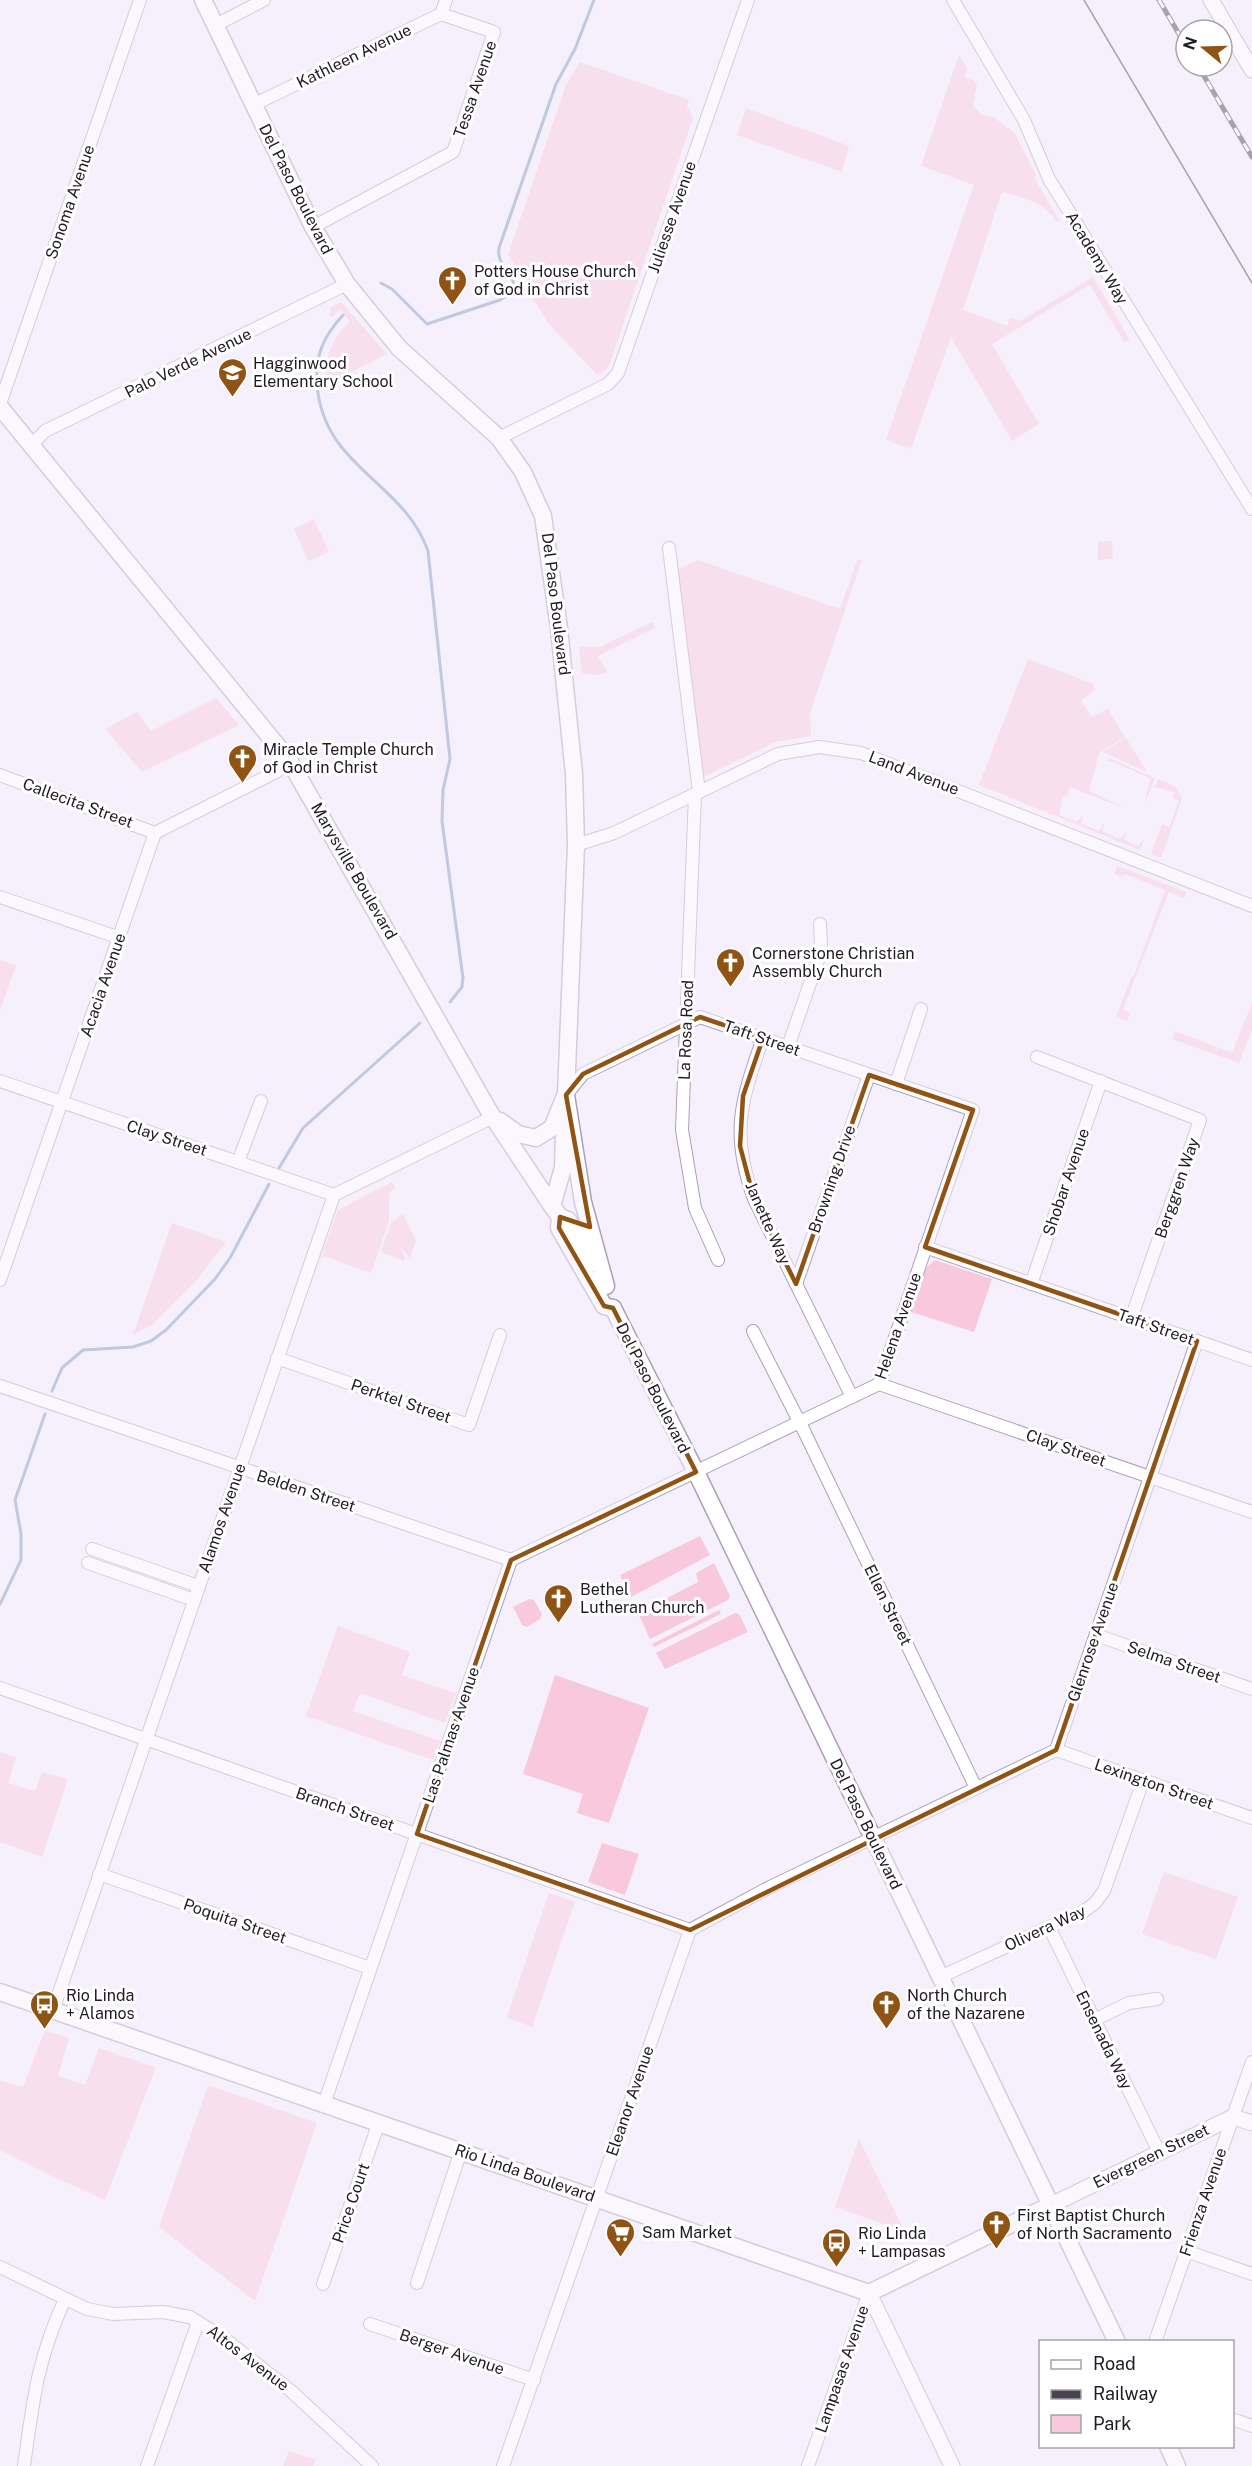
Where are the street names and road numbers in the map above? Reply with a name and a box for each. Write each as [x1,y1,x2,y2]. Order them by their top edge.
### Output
street label: Kathleen Avenue [293,20,415,92]
street label: Tessa Avenue [450,38,500,140]
street label: Del Paso Boulevard [255,121,337,257]
street label: Sonoma Avenue [42,142,98,262]
street label: Juliesse Avenue [644,158,700,276]
street label: Academy Way [1062,208,1132,308]
street label: Palo Verde Avenue [122,324,254,402]
street label: Del Paso Boulevard [538,532,574,676]
street label: Land Avenue [866,747,962,799]
street label: Callecita Street [20,774,136,832]
street label: Marysville Boulevard [307,799,401,943]
street label: Acacia Avenue [76,930,130,1040]
street label: La Rosa Road [675,980,697,1080]
street label: Taft Street [721,1016,803,1060]
street label: Clay Street [124,1116,210,1160]
street label: Browning Drive [805,1123,859,1235]
street label: Shobar Avenue [1039,1126,1093,1238]
street label: Berggren Way [1151,1135,1203,1241]
street label: Janette Way [741,1179,795,1268]
street label: Helena Avenue [871,1270,925,1382]
street label: Taft Street [1115,1305,1197,1349]
street label: Del Paso Boulevard [612,1320,694,1456]
street label: Perktel Street [348,1375,454,1427]
street label: Clay Street [1023,1425,1109,1471]
street label: Alamos Avenue [194,1461,250,1575]
street label: Belden Street [254,1466,358,1516]
street label: Ellen Street [860,1561,916,1649]
street label: Glenrose Avenue [1064,1580,1122,1704]
street label: Selma Street [1125,1637,1223,1687]
street label: Las Palmas Avenue [419,1664,483,1806]
street label: Del Paso Boulevard [826,1755,906,1893]
street label: Lexington Street [1092,1755,1216,1813]
street label: Branch Street [293,1783,397,1835]
street label: Poquita Street [181,1894,289,1948]
street label: Olivera Way [1001,1901,1089,1955]
street label: Ensenada Way [1072,1987,1136,2093]
street label: Eleanor Avenue [602,2043,658,2159]
street label: Evergreen Street [1090,2120,1212,2192]
street label: Rio Linda Boulevard [452,2140,598,2206]
street label: Frienza Avenue [1176,2145,1230,2259]
street label: Price Court [328,2160,374,2246]
street label: Lampasas Avenue [811,2303,873,2435]
street label: Altos Avenue [203,2321,293,2395]
street label: Berger Avenue [397,2325,507,2379]

